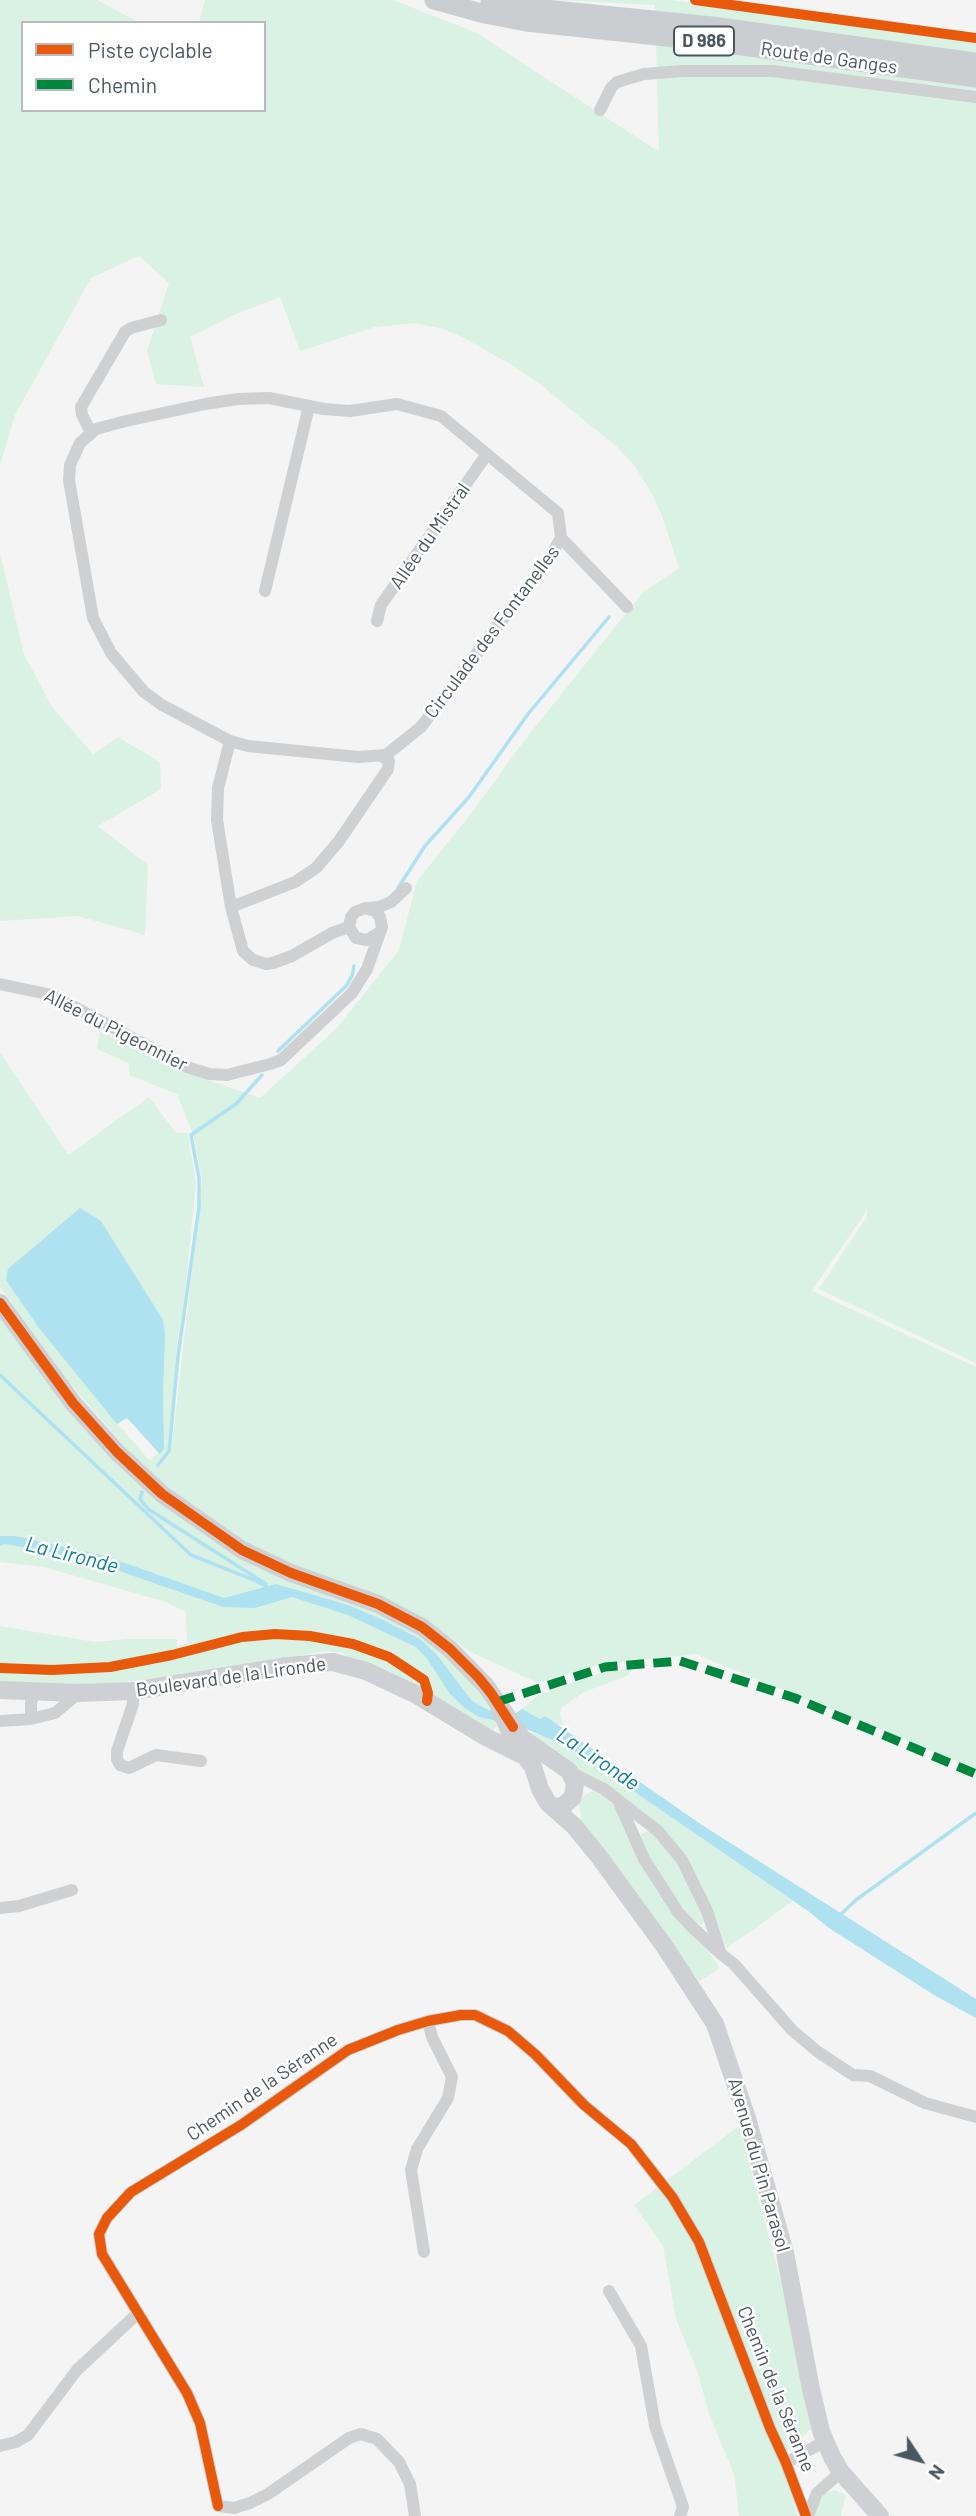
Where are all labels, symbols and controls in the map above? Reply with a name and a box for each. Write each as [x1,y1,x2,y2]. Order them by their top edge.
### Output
legend [21,21,266,112]
road number: D 986 [674,26,734,56]
text: Piste cyclable [88,37,213,62]
street label: Route de Ganges [759,37,899,79]
text: Chemin [88,72,157,97]
street label: Allée du Mistral [385,479,475,593]
street label: Circulade des Fontanelles [420,541,564,723]
street label: Allée du Pigeonnier [41,984,191,1076]
water label: La Lironde [23,1531,121,1579]
street label: Boulevard de la Lironde [134,1652,328,1702]
water label: La Lironde [552,1722,644,1796]
street label: Chemin de la Séranne [182,2028,342,2146]
street label: Avenue du Pin Parasol [723,2075,795,2255]
street label: Chemin de la Séranne [732,2303,820,2475]
north arrow [885,2425,955,2495]
text: N [924,2461,950,2485]

